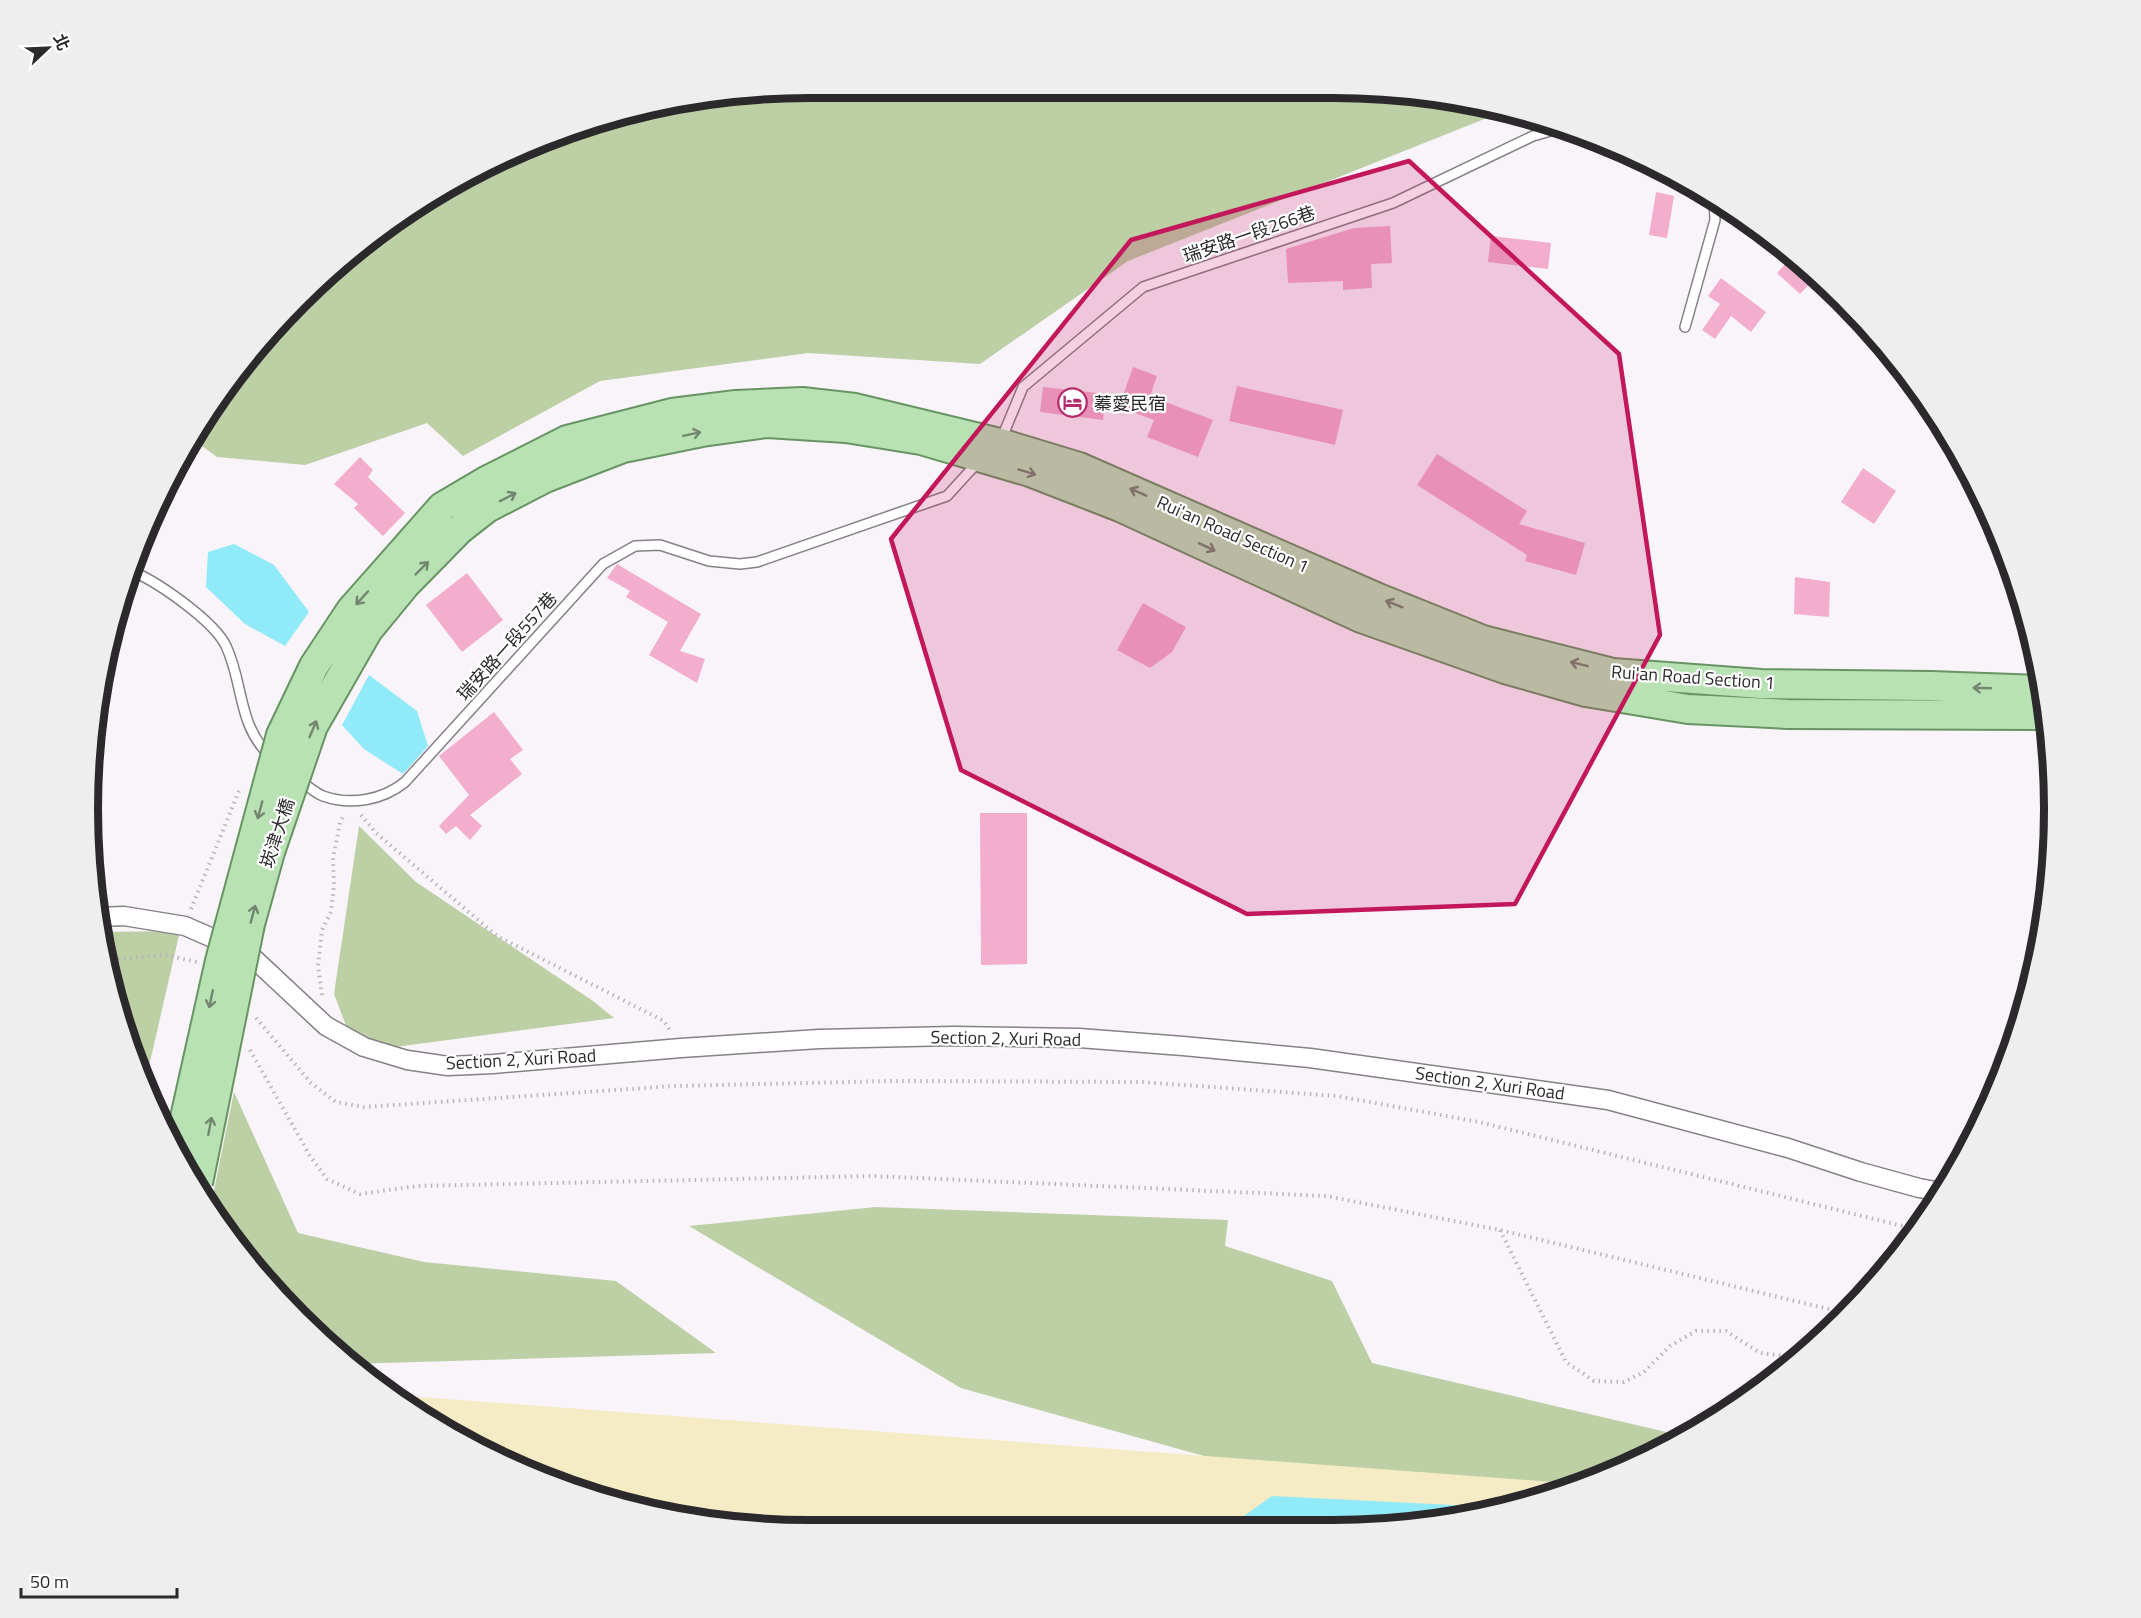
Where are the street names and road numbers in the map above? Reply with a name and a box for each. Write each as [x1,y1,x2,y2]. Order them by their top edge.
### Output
street label: 瑞安路一段266巷 [1179,199,1319,269]
street label: Rui'an Road Section 1 [1153,488,1313,580]
street label: 瑞安路一段557巷 [451,586,563,706]
street label: Rui'an Road Section 1 [1610,658,1776,696]
street label: 崁津大橋 [253,795,301,871]
street label: Section 2, Xuri Road [930,1023,1082,1053]
street label: Section 2, Xuri Road [445,1042,597,1076]
street label: Section 2, Xuri Road [1414,1059,1566,1107]

